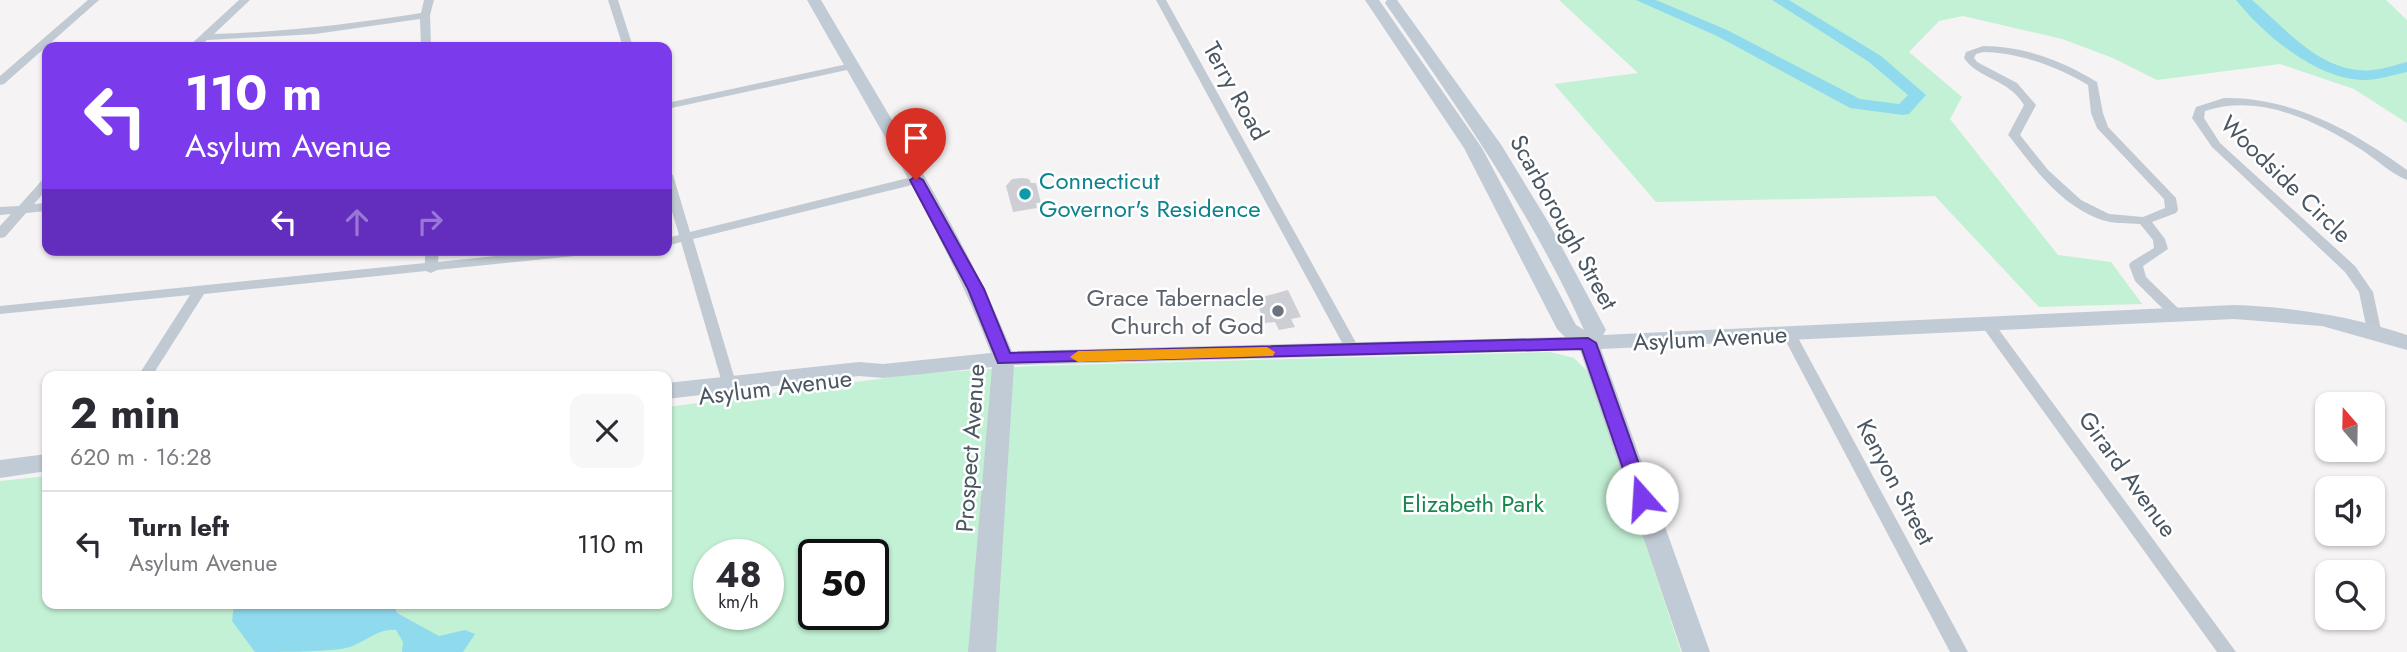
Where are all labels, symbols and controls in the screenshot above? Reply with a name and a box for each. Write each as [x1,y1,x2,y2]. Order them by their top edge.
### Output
street label: Terry Road [1195,35,1277,147]
text: 110 m [185,58,322,128]
icon: left [70,70,161,161]
street label: Woodside Circle [2212,107,2360,251]
pin [886,108,946,180]
icon: arrive [897,119,935,157]
text: Asylum Avenue [185,123,391,169]
street label: Scarborough Street [1501,128,1627,316]
place label: Connecticut Governor's Residence [1039,163,1261,226]
marker: Connecticut Governor's Residence [1017,186,1033,202]
icon: left [265,203,303,241]
icon: ahead [338,203,376,241]
icon: right [411,203,449,241]
place label: Grace Tabernacle Church of God [1087,280,1264,343]
marker: Grace Tabernacle Church of God [1270,303,1286,319]
street label: Asylum Avenue [1632,316,1788,360]
street label: Asylum Avenue [696,360,854,414]
street label: Prospect Avenue [947,363,993,533]
text: 2 min [70,383,180,444]
north arrow [2315,392,2385,462]
map controls [2315,392,2385,630]
button: close [570,394,644,468]
street label: Girard Avenue [2070,404,2186,544]
street label: Kenyon Street [1848,413,1944,551]
text: 620 m · 16:28 [70,440,212,474]
position arrow [1605,461,1679,535]
button: sound [2315,476,2385,546]
park label: Elizabeth Park [1402,486,1544,521]
text: Turn left [129,508,229,546]
icon: left [70,525,108,563]
text: 110 m [577,525,644,563]
speed limit sign: 50 [798,539,889,630]
text: Asylum Avenue [129,546,277,580]
text: 48 [715,550,762,600]
button: search [2315,560,2385,630]
text: km/h [718,589,759,615]

